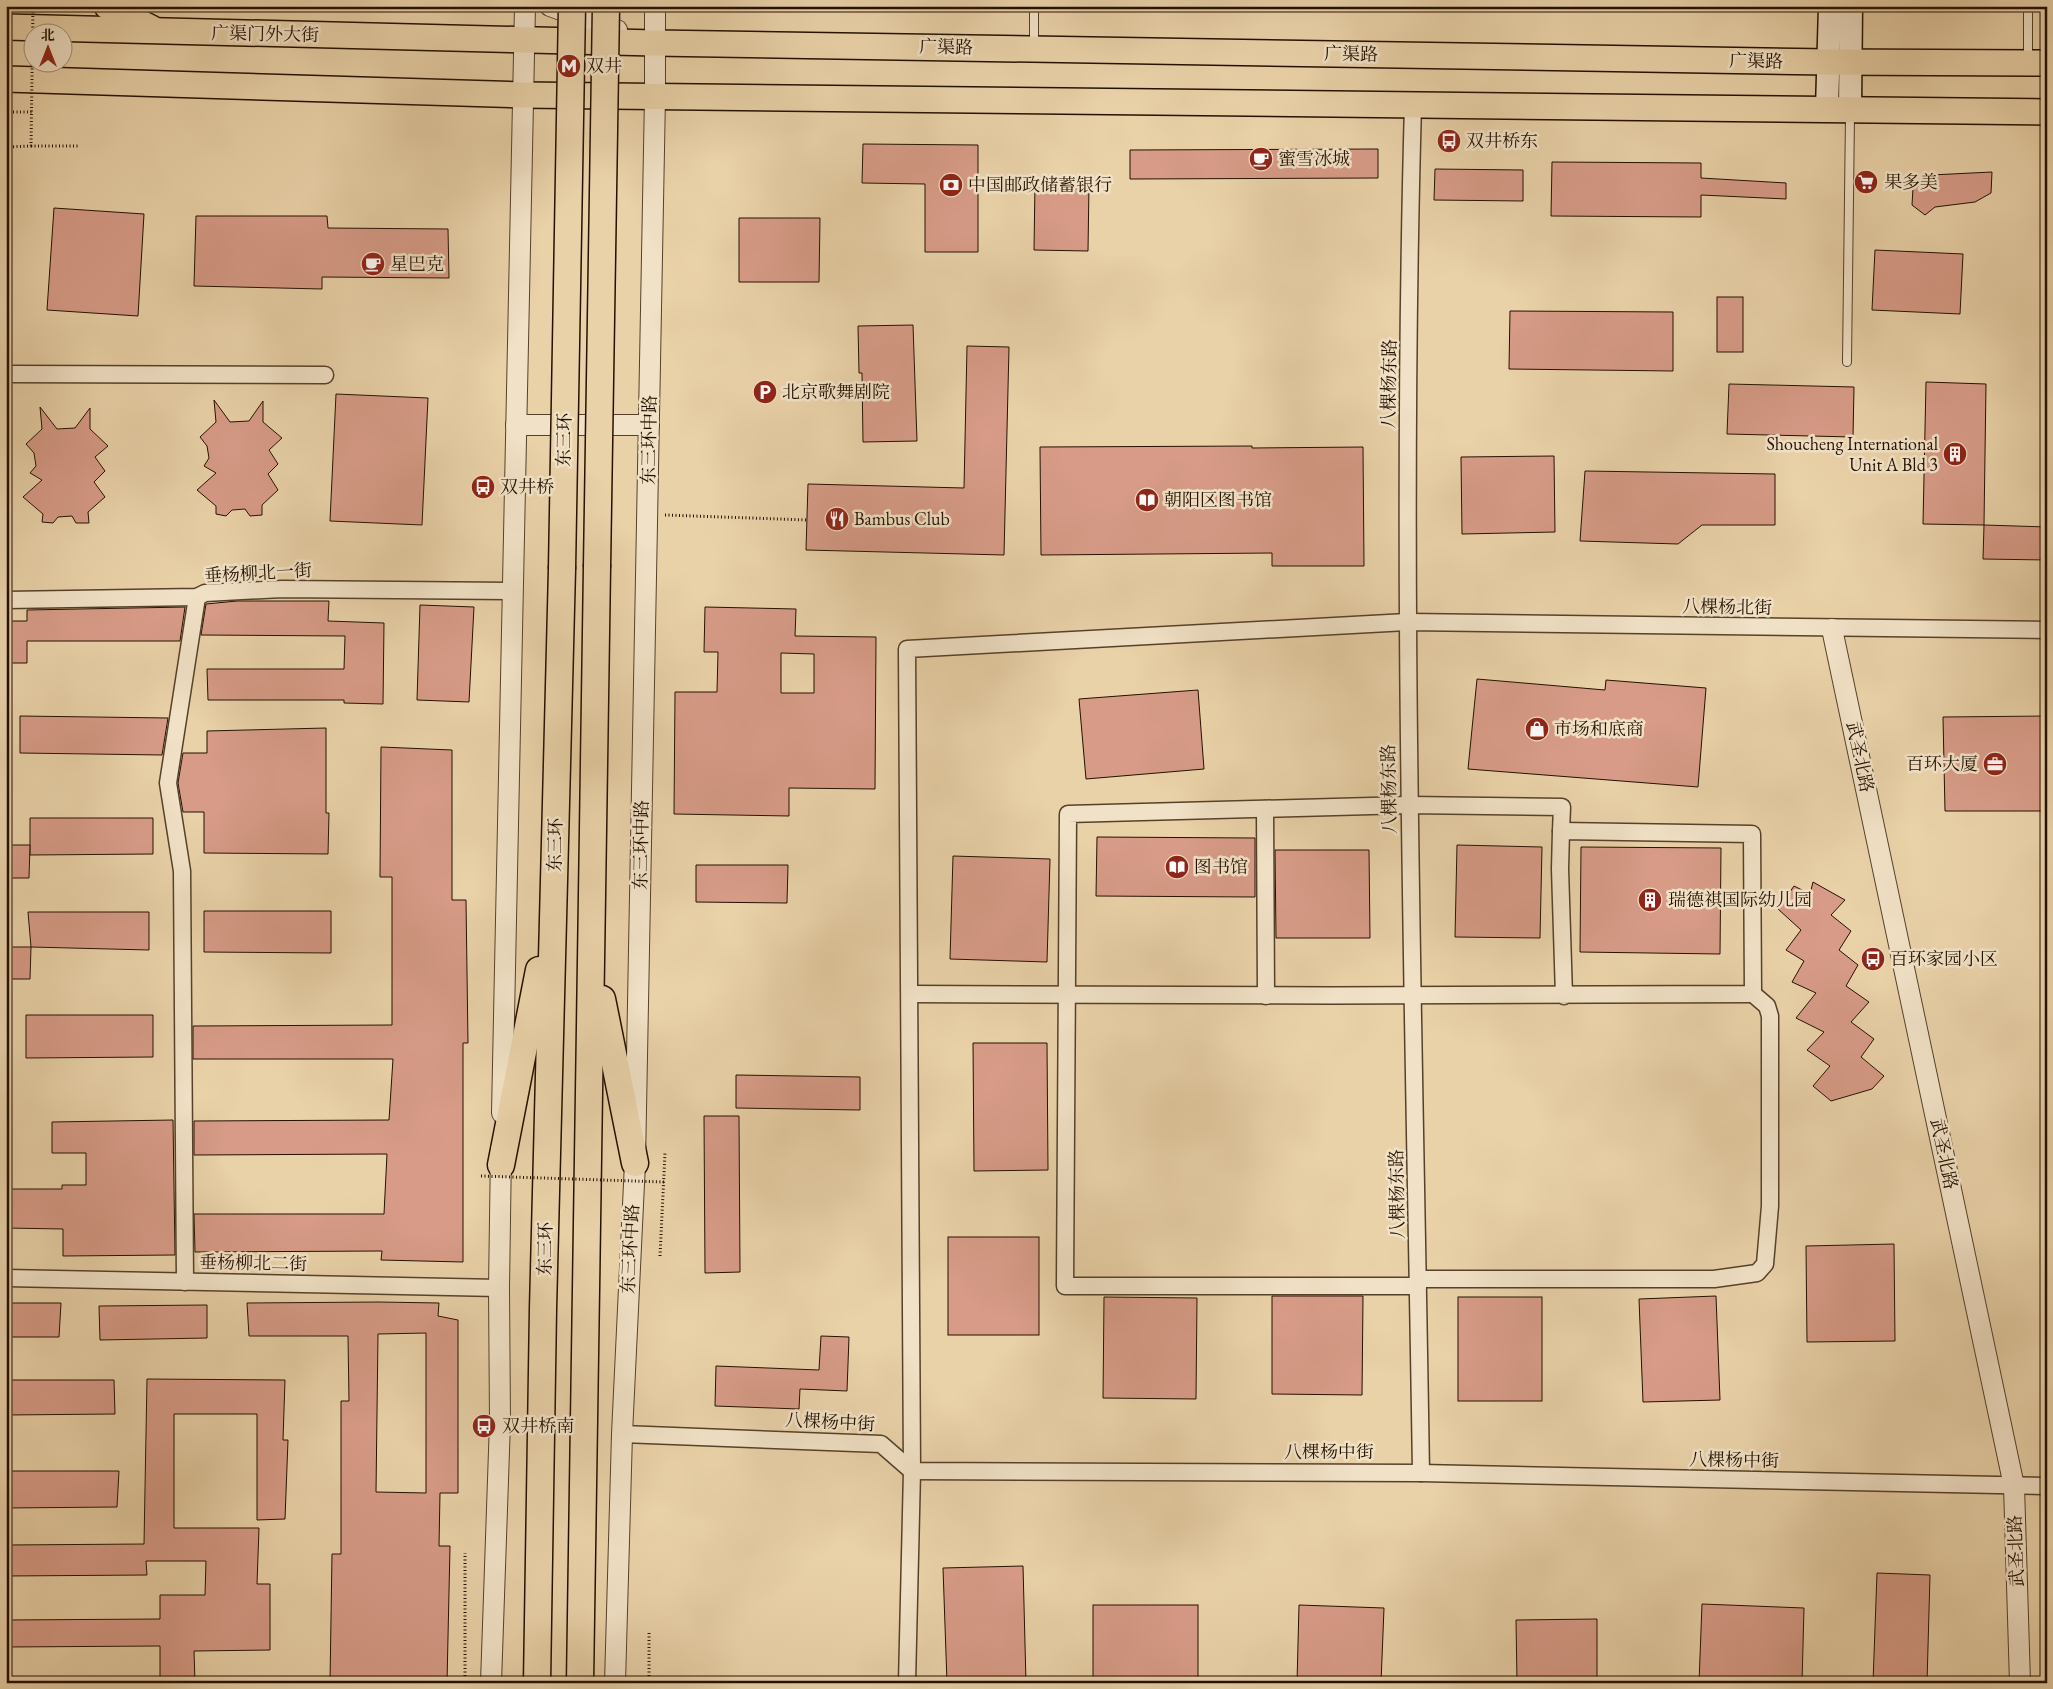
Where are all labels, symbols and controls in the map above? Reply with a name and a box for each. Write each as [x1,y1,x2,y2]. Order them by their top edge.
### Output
street label: 广渠门外大街 [211,21,319,46]
north arrow [22,22,72,72]
text: 北 [41,26,55,44]
street label: 广渠路 [919,35,973,58]
street label: 广渠路 [1324,42,1378,65]
street label: 广渠路 [1729,49,1783,72]
metro station icon: 双井 [556,53,582,79]
place label: 双井 [586,54,622,77]
bus stop icon: 双井桥东 [1436,128,1462,154]
place label: 双井桥东 [1466,129,1538,152]
cafe icon: 蜜雪冰城 [1248,146,1274,172]
place label: 蜜雪冰城 [1278,147,1350,170]
supermarket icon: 果多美 [1853,169,1879,195]
place label: 果多美 [1884,170,1938,193]
bank icon: 中国邮政储蓄银行 [938,172,964,198]
place label: 中国邮政储蓄银行 [968,173,1112,196]
cafe icon: 星巴克 [360,251,386,277]
place label: 星巴克 [390,252,444,275]
street label: 八棵杨东路 [1376,339,1401,429]
parking icon: 北京歌舞剧院 [752,379,778,405]
place label: 北京歌舞剧院 [782,380,890,403]
street label: 东三环中路 [636,395,661,485]
street label: 东三环 [552,413,575,467]
place label: Shoucheng International Unit A Bld 3 [1766,432,1938,476]
building icon: Shoucheng International Unit A Bld 3 [1942,441,1968,467]
bus stop icon: 双井桥 [470,474,496,500]
place label: 双井桥 [500,475,554,498]
library icon: 朝阳区图书馆 [1134,487,1160,513]
place label: 朝阳区图书馆 [1164,488,1272,511]
restaurant icon: Bambus Club [824,506,850,532]
place label: Bambus Club [854,507,950,530]
street label: 垂杨柳北一街 [203,558,313,587]
street label: 八棵杨北街 [1682,594,1772,619]
shop icon: 市场和底商 [1524,716,1550,742]
place label: 市场和底商 [1554,717,1644,740]
street label: 武圣北路 [1842,719,1879,795]
street label: 八棵杨东路 [1376,744,1401,834]
office icon: 百环大厦 [1982,751,2008,777]
place label: 百环大厦 [1906,752,1978,775]
street label: 东三环中路 [628,800,653,890]
street label: 东三环 [543,818,566,872]
library icon: 图书馆 [1164,854,1190,880]
place label: 图书馆 [1194,855,1248,878]
building icon: 瑞德祺国际幼儿园 [1637,887,1663,913]
place label: 瑞德祺国际幼儿园 [1668,888,1812,911]
bus stop icon: 百环家园小区 [1860,946,1886,972]
place label: 百环家园小区 [1890,947,1998,970]
street label: 武圣北路 [1926,1116,1963,1192]
street label: 八棵杨东路 [1384,1149,1409,1239]
street label: 东三环中路 [616,1203,643,1295]
street label: 东三环 [533,1222,556,1276]
street label: 垂杨柳北二街 [199,1250,307,1275]
street label: 八棵杨中街 [784,1408,876,1435]
bus stop icon: 双井桥南 [471,1413,497,1439]
place label: 双井桥南 [502,1414,574,1437]
street label: 八棵杨中街 [1284,1440,1374,1463]
street label: 八棵杨中街 [1689,1447,1779,1472]
street label: 武圣北路 [2003,1515,2028,1587]

